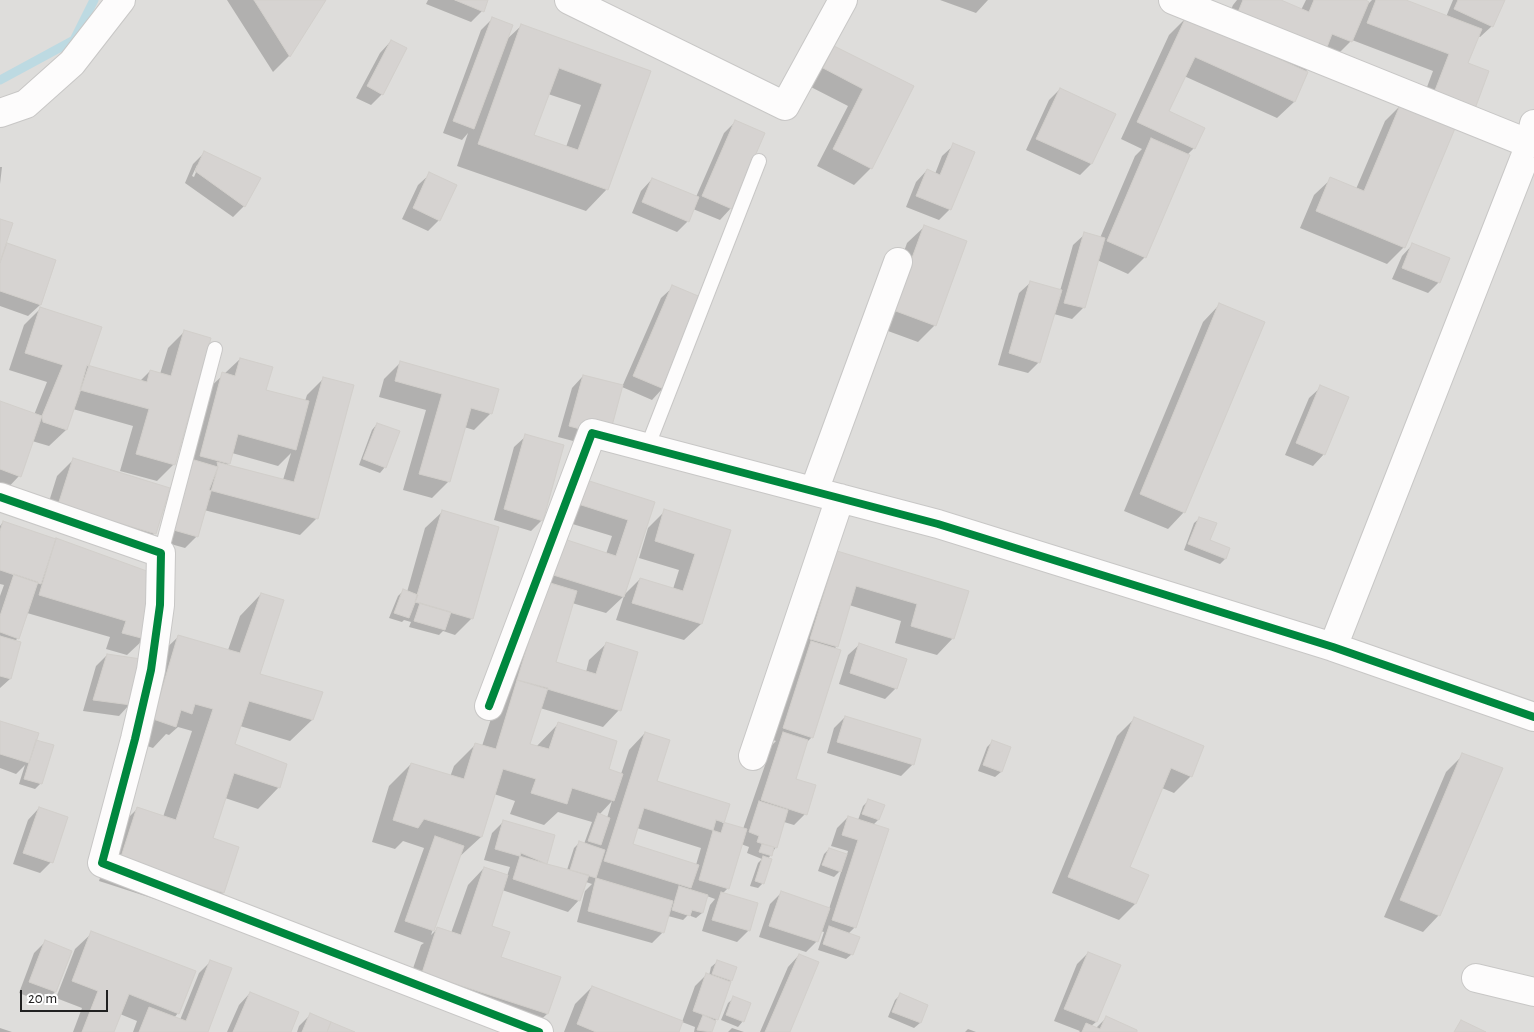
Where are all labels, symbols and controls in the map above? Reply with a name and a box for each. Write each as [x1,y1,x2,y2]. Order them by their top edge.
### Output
scale bar [22,980,110,1012]
text: 20 m [28,991,57,1006]

